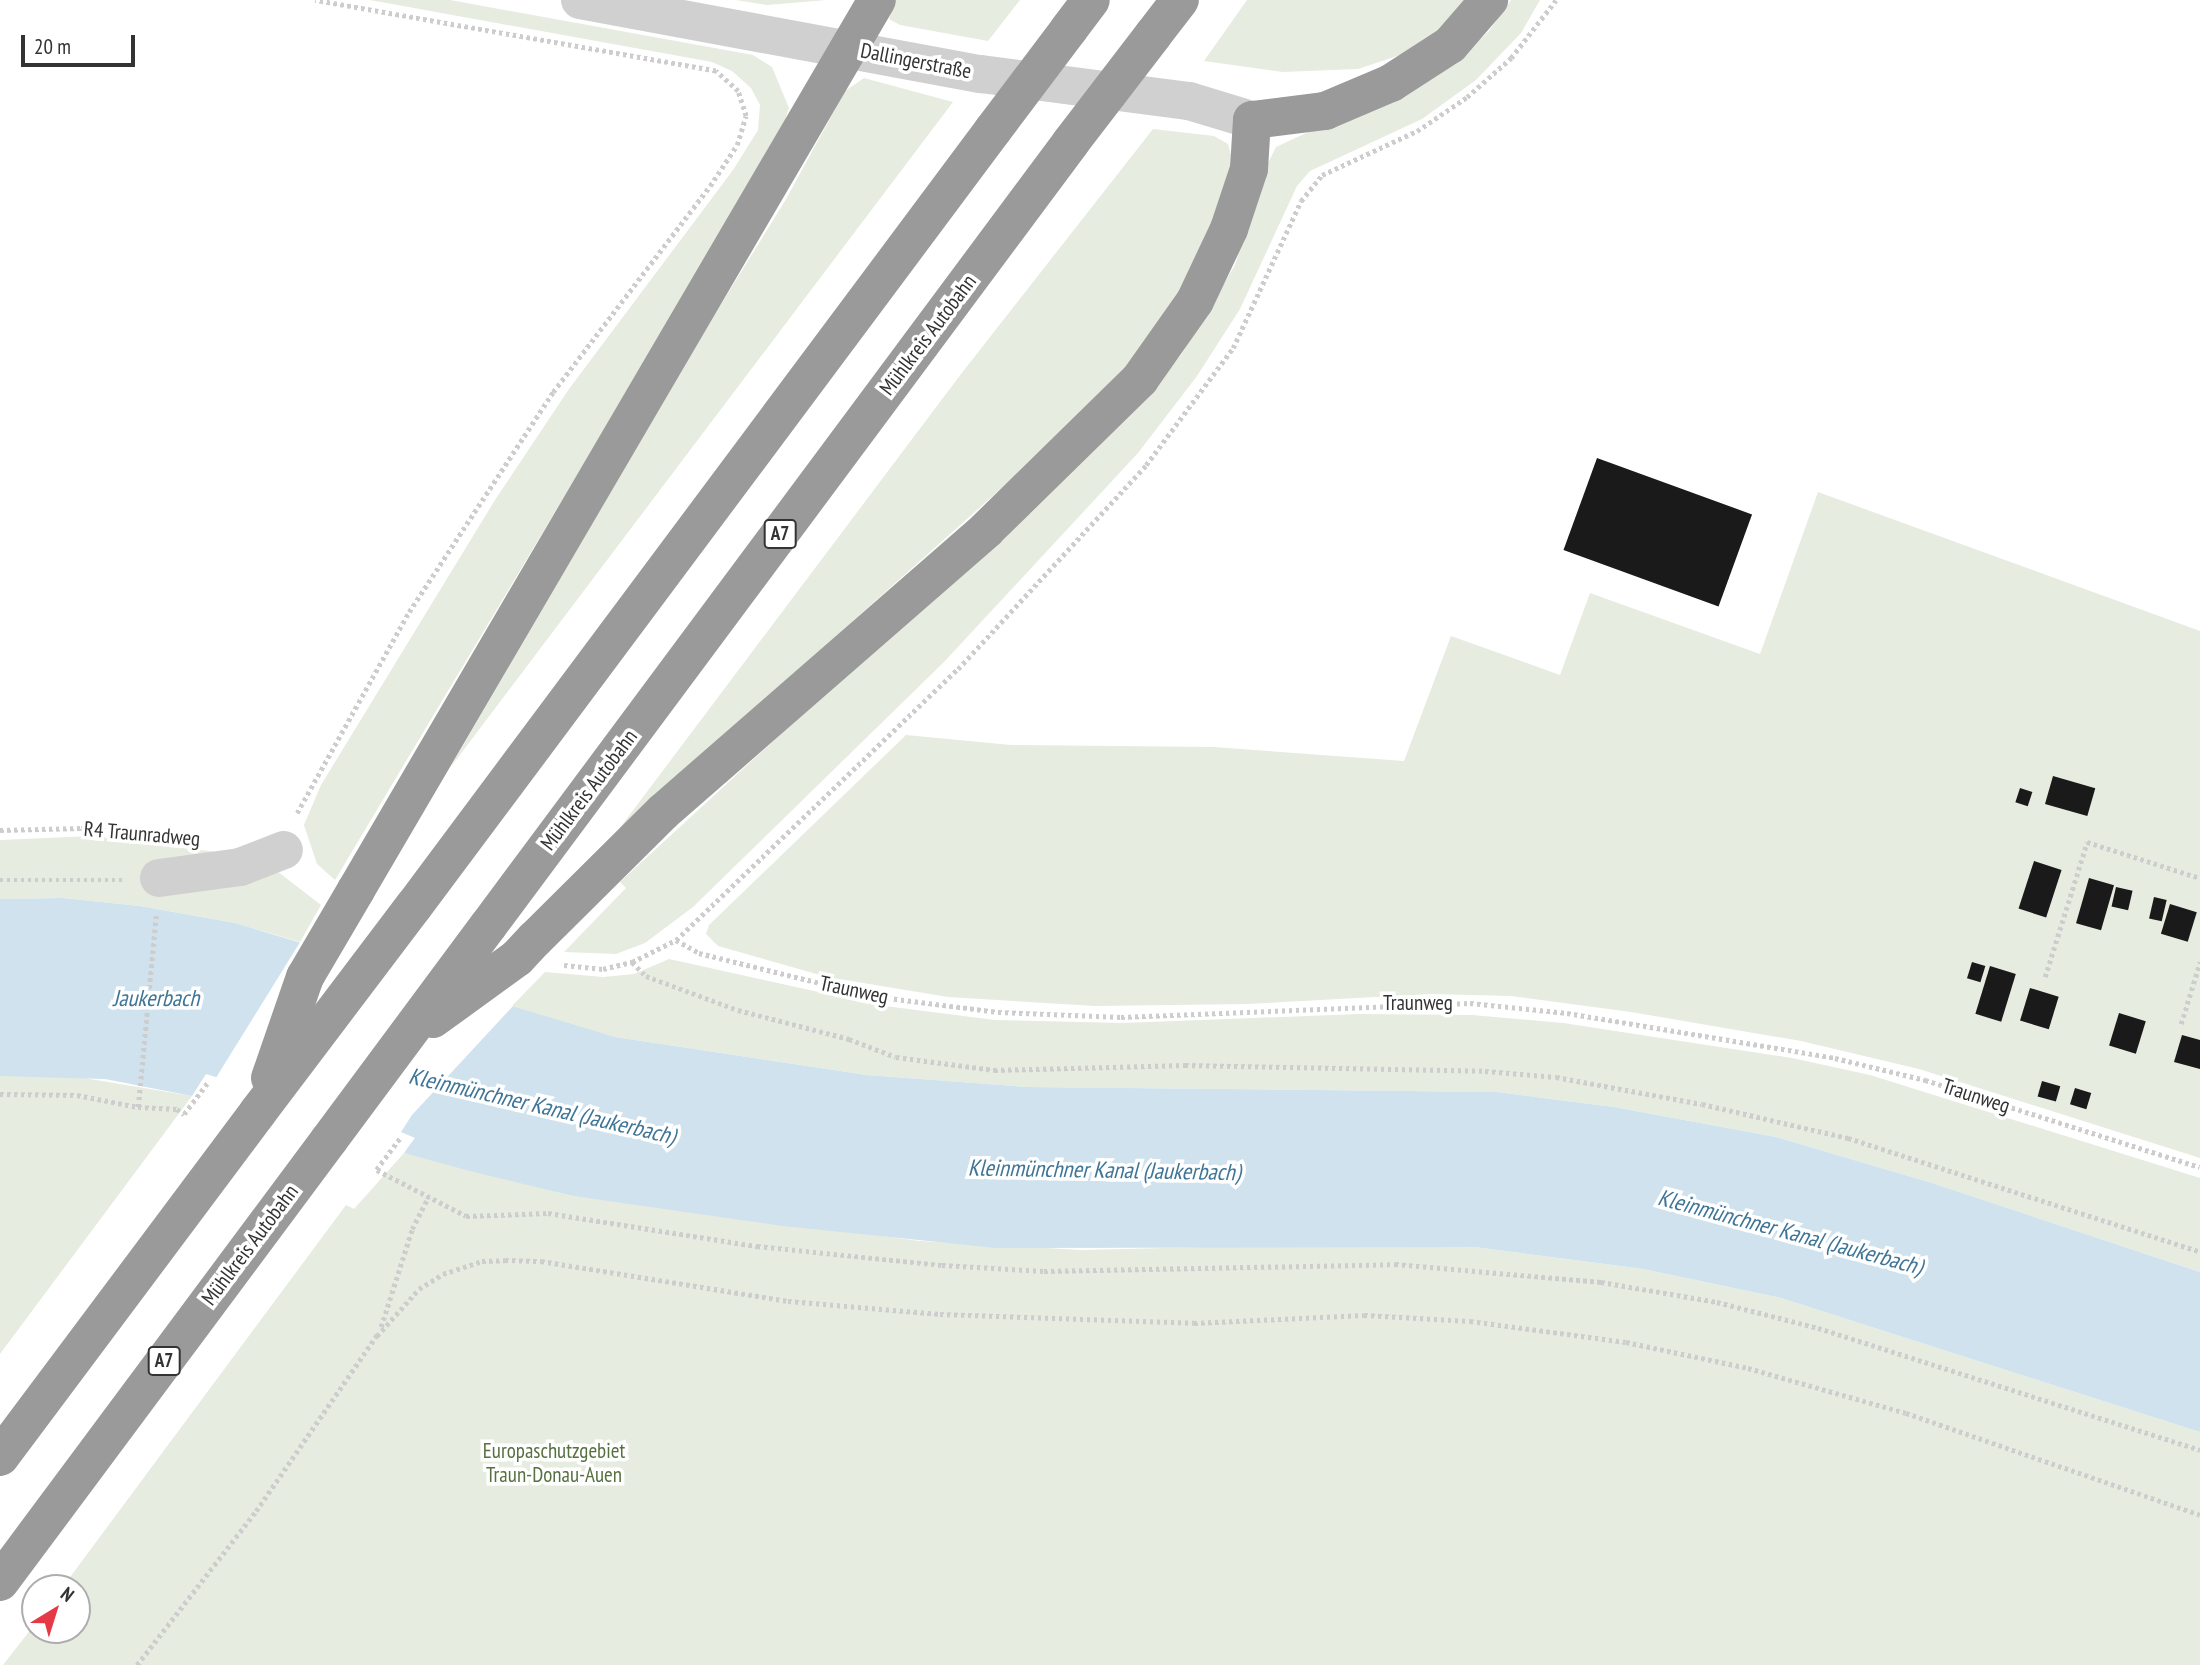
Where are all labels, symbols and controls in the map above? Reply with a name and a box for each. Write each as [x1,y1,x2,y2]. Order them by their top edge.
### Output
scale bar [24,21,138,65]
text: 20 m [34,33,71,60]
street label: Dallingerstraße [858,38,974,84]
street label: Mühlkreis Autobahn [874,270,982,400]
road number: A7 [762,519,798,550]
street label: Mühlkreis Autobahn [535,725,643,855]
street label: R4 Traunradweg [83,816,201,852]
street label: Traunweg [817,970,891,1010]
water label: Jaukerbach [113,984,199,1012]
street label: Traunweg [1383,990,1453,1016]
water label: Kleinmünchner Kanal (Jaukerbach) [406,1062,678,1150]
street label: Traunweg [1939,1073,2013,1119]
water label: Kleinmünchner Kanal (Jaukerbach) [968,1154,1240,1186]
street label: Mühlkreis Autobahn [196,1180,304,1310]
water label: Kleinmünchner Kanal (Jaukerbach) [1655,1183,1925,1281]
road number: A7 [146,1345,182,1376]
park label: Europaschutzgebiet Traun-Donau-Auen [483,1438,625,1488]
north arrow [21,1574,91,1644]
text: N [56,1581,79,1607]

